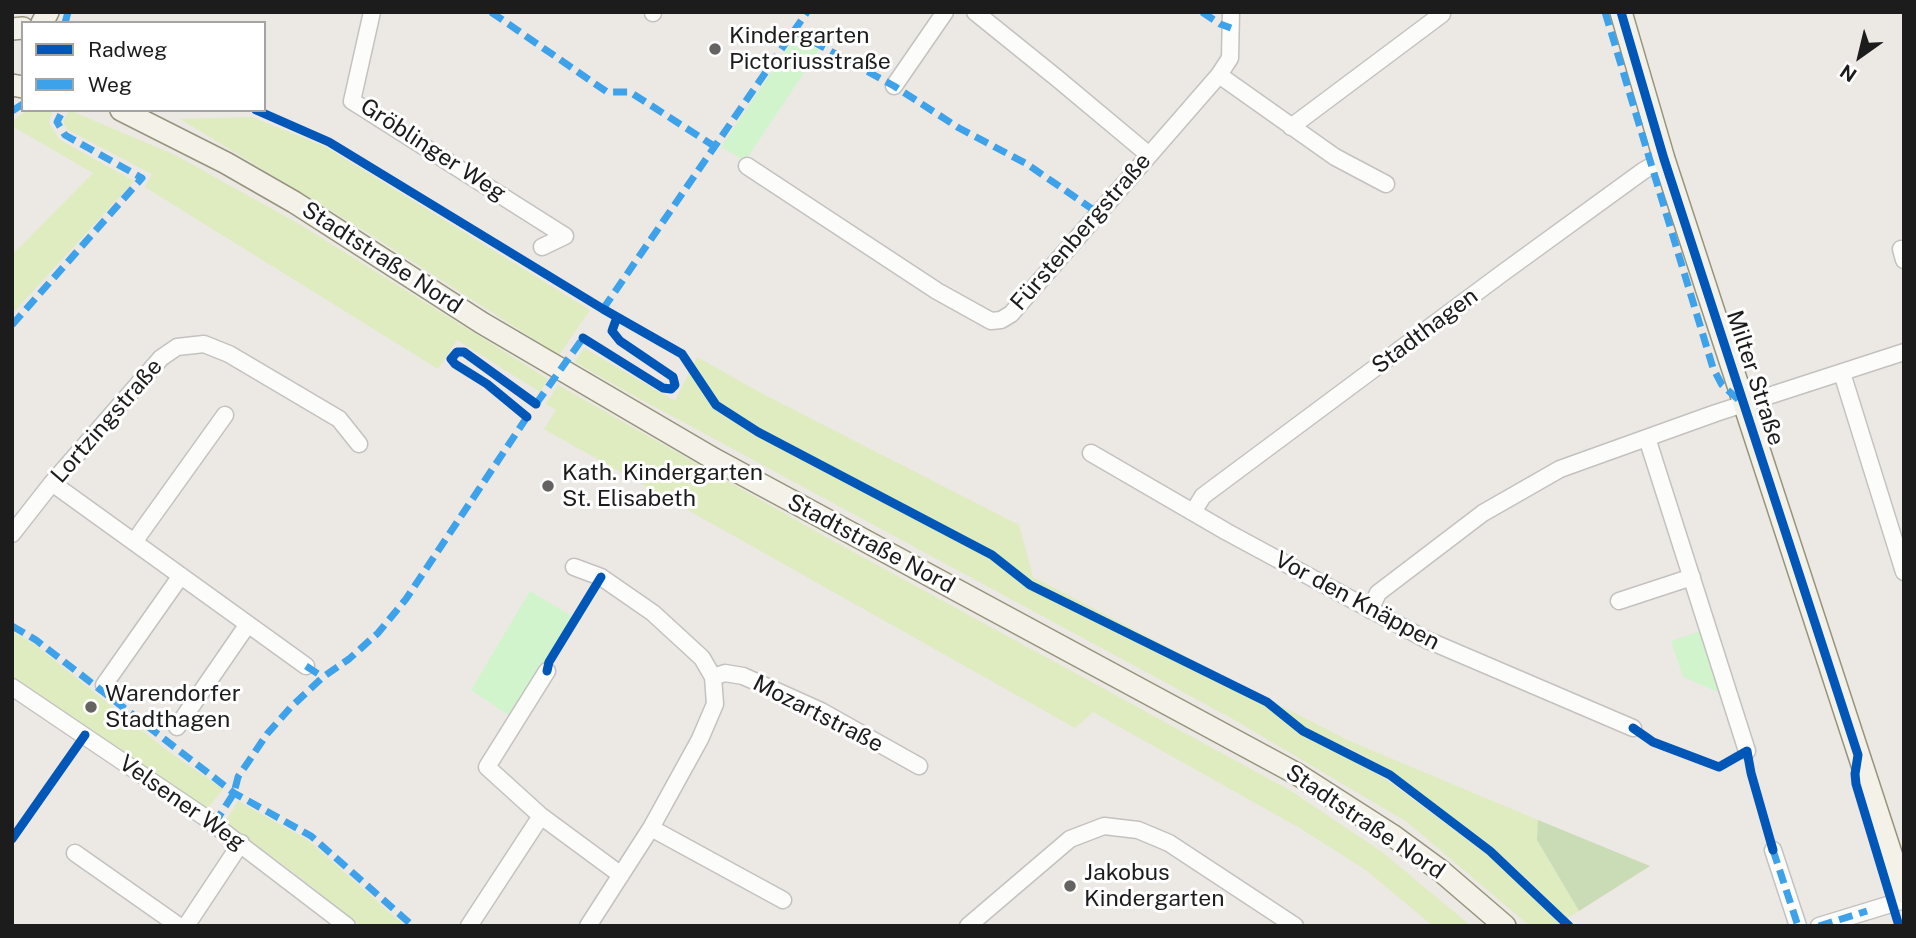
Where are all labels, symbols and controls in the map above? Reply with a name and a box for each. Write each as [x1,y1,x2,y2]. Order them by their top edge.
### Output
legend [21,21,266,112]
north arrow [1825,21,1895,91]
place label: Kindergarten Pictoriusstraße [729,22,891,76]
text: Radweg [88,37,167,62]
marker: Kindergarten Pictoriusstraße [707,41,723,57]
text: N [1836,60,1861,87]
text: Weg [88,72,132,97]
street label: Gröblinger Weg [355,93,511,207]
street label: Fürstenbergstraße [1005,148,1157,316]
street label: Stadtstraße Nord [297,196,467,320]
street label: Stadthagen [1367,282,1483,380]
street label: Milter Straße [1720,307,1790,449]
street label: Lortzingstraße [46,353,168,489]
place label: Kath. Kindergarten St. Elisabeth [562,459,763,513]
marker: Kath. Kindergarten St. Elisabeth [540,478,556,494]
street label: Stadtstraße Nord [783,488,959,600]
street label: Vor den Knäppen [1270,546,1444,656]
street label: Mozartstraße [748,669,888,759]
place label: Warendorfer Stadthagen [105,680,241,734]
marker: Warendorfer Stadthagen [83,699,99,715]
street label: Velsener Weg [114,749,250,857]
street label: Stadtstraße Nord [1280,759,1450,885]
place label: Jakobus Kindergarten [1084,859,1224,913]
marker: Jakobus Kindergarten [1062,878,1078,894]

